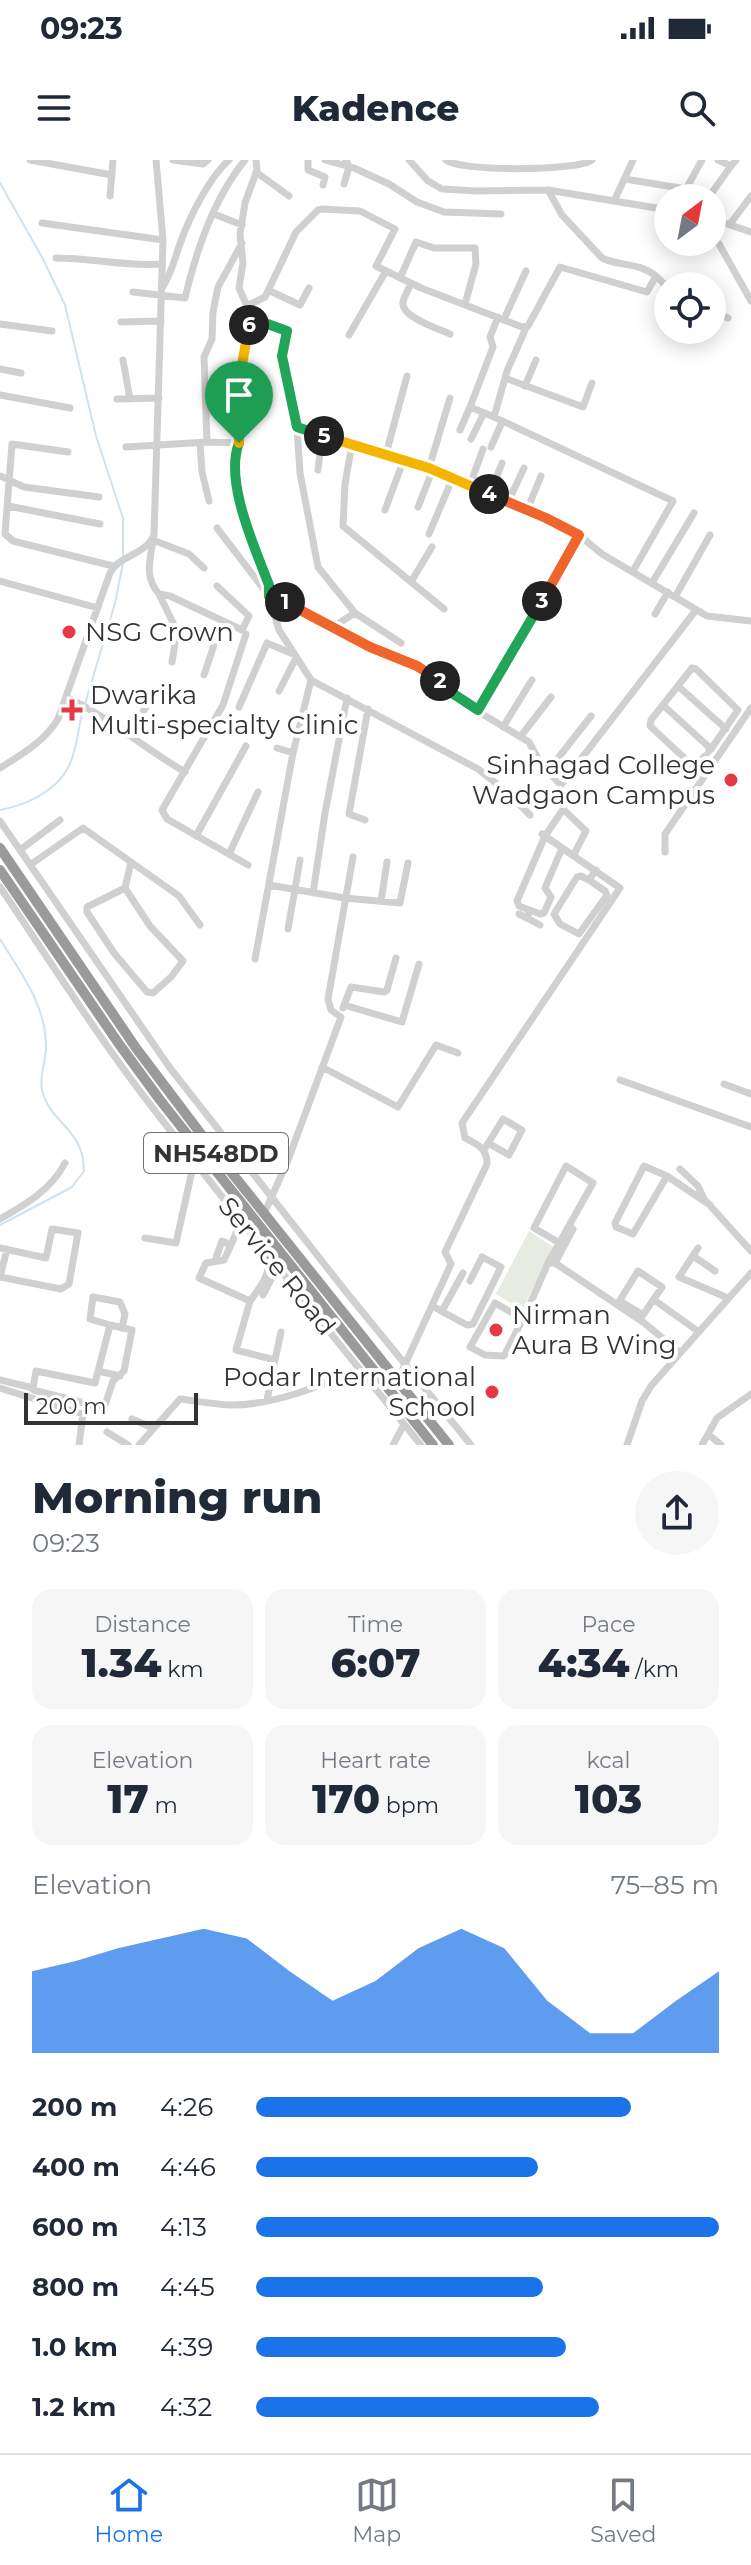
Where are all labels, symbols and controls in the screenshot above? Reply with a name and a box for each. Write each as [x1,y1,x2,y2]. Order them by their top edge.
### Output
text: 09:23 [40,10,123,47]
icon: menu [32,86,76,130]
text: Kadence [292,86,459,130]
icon: search [675,86,719,130]
north arrow [654,184,726,256]
map controls [654,184,726,344]
button: locate [654,272,726,344]
pin: 6 [229,305,269,345]
text: 6 [242,311,256,338]
pin [205,361,273,443]
icon: arrive [217,373,261,417]
pin: 5 [304,416,344,456]
text: 5 [317,422,331,449]
pin: 4 [469,474,509,514]
text: 4 [481,480,497,507]
pin: 3 [522,581,562,621]
pin: 1 [265,582,305,622]
text: 3 [535,587,549,614]
text: 1 [281,588,289,615]
place label: NSG Crown [85,616,234,648]
marker: NSG Crown [60,623,78,641]
pin: 2 [420,661,460,701]
text: 2 [434,667,446,694]
place label: Dwarika Multi-specialty Clinic [90,679,358,741]
marker: Dwarika Multi-specialty Clinic [61,699,83,721]
place label: Sinhagad College Wadgaon Campus [472,749,715,811]
marker: Sinhagad College Wadgaon Campus [722,771,740,789]
road number: NH548DD [144,1133,288,1173]
street label: Service Road [212,1190,342,1342]
place label: Nirman Aura B Wing [512,1299,677,1361]
marker: Nirman Aura B Wing [487,1321,505,1339]
place label: Podar International School [223,1361,476,1423]
marker: Podar International School [483,1383,501,1401]
scale bar [24,1389,198,1425]
text: 200 m [36,1393,107,1420]
text: Morning run [32,1470,322,1524]
button: share [635,1471,719,1555]
text: 09:23 [32,1527,100,1559]
text: Distance [94,1611,191,1638]
text: Time [348,1611,403,1638]
text: Pace [582,1611,635,1638]
text: 1.34 [81,1638,161,1687]
text: 6:07 [331,1638,420,1687]
text: 4:34 [538,1638,630,1687]
text: km [161,1656,204,1683]
text: /km [630,1656,679,1683]
text: Elevation [92,1747,193,1774]
text: Heart rate [320,1747,431,1774]
text: kcal [587,1747,630,1774]
text: 17 [107,1774,149,1823]
text: 170 [312,1774,380,1823]
text: 103 [575,1774,642,1823]
text: m [149,1792,178,1819]
text: bpm [380,1792,439,1819]
text: Elevation [32,1869,152,1901]
text: 75–85 m [611,1869,719,1901]
text: 200 m [32,2091,117,2123]
text: 4:26 [160,2091,213,2123]
text: 400 m [32,2151,120,2183]
text: 4:46 [160,2151,216,2183]
text: 600 m [32,2211,119,2243]
text: 4:13 [160,2211,207,2243]
text: 800 m [32,2271,119,2303]
text: 4:45 [160,2271,215,2303]
text: 1.0 km [32,2331,118,2363]
text: 4:39 [160,2331,213,2363]
text: 1.2 km [32,2391,116,2423]
text: 4:32 [160,2391,212,2423]
tab: Home [95,2473,163,2548]
tab: Map [352,2473,401,2548]
tab: Saved [590,2473,656,2548]

